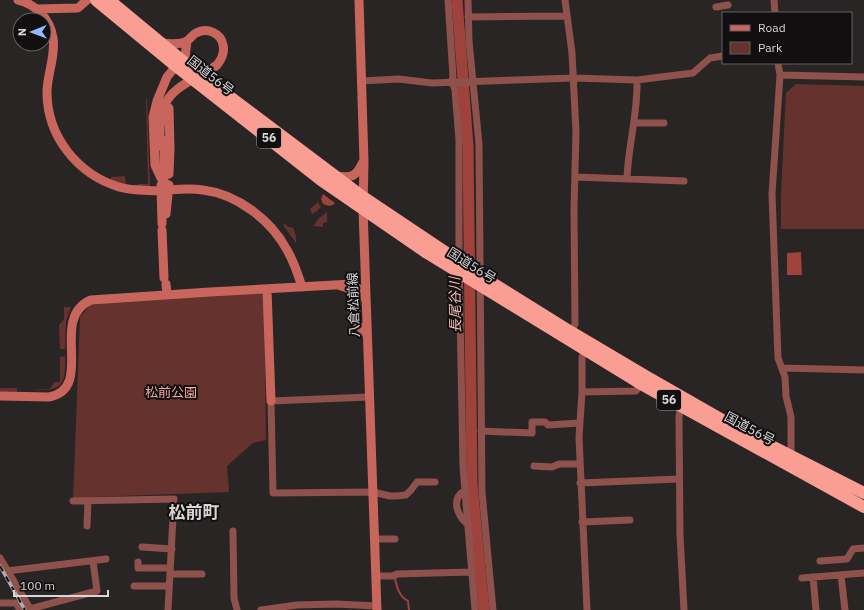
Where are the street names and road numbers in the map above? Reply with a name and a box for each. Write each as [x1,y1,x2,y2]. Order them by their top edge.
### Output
street label: 国道56号 [184,52,237,99]
road number: 56 [257,128,281,148]
street label: 国道56号 [444,244,499,287]
street label: 八倉松前線 [344,272,363,338]
road number: 56 [657,390,681,410]
street label: 国道56号 [722,408,778,449]

